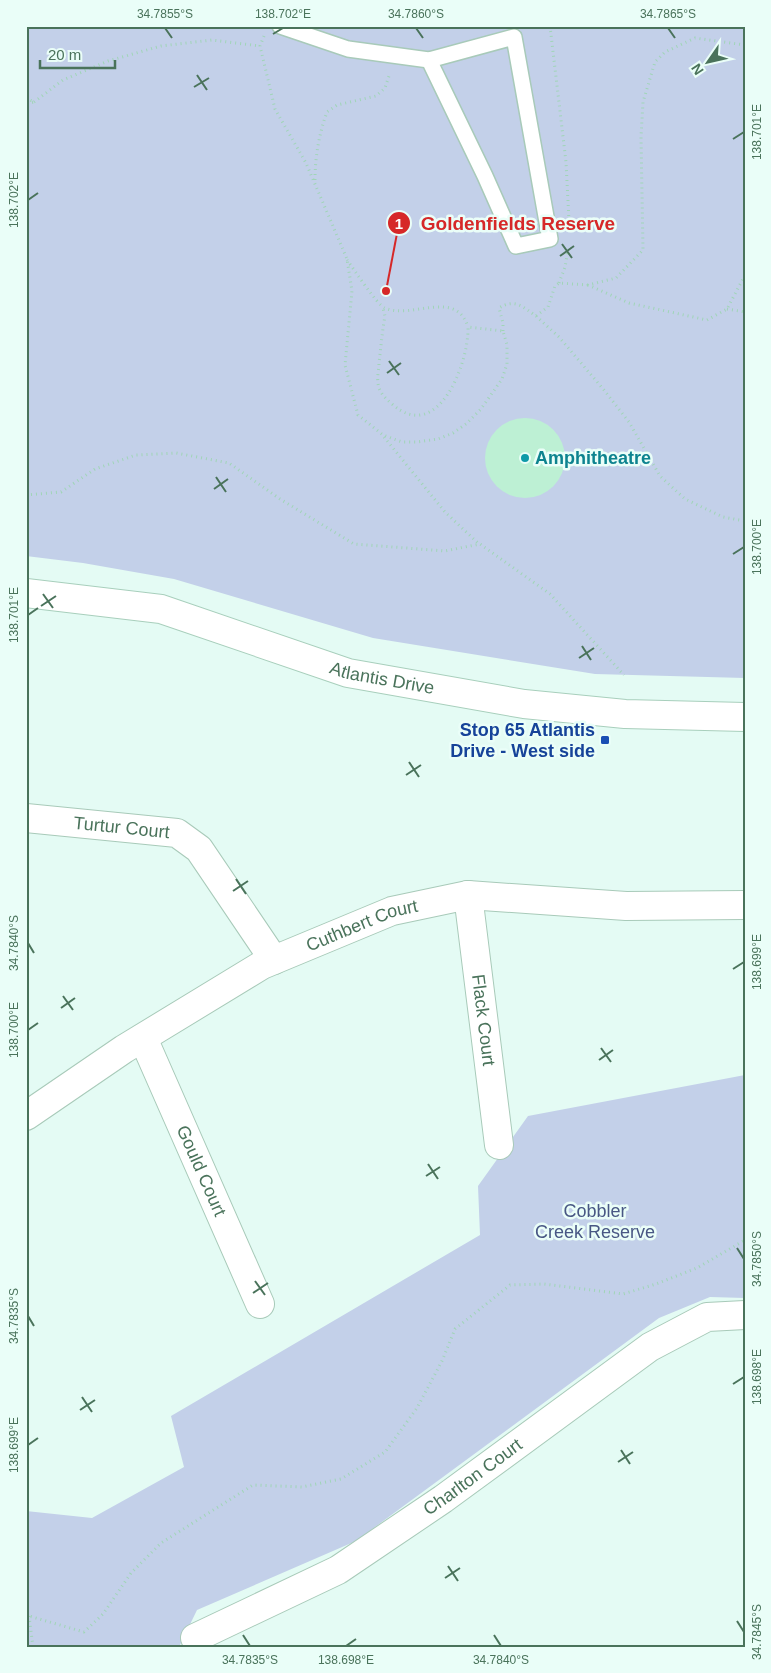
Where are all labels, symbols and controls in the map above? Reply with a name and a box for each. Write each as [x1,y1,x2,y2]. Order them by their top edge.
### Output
text: 34.7855°S [137,7,193,21]
text: 138.702°E [255,7,311,21]
text: 34.7860°S [388,7,444,21]
text: 34.7865°S [640,7,696,21]
scale bar [40,38,115,70]
north arrow [684,38,734,88]
text: 20 m [48,46,81,63]
text: N [688,61,707,78]
text: 138.701°E [750,104,764,160]
text: 138.702°E [7,172,21,228]
callout: Goldenfields Reserve [386,206,625,240]
text: Goldenfields Reserve [421,213,615,234]
text: 1 [395,215,403,232]
place label: Amphitheatre [535,448,651,468]
marker: Amphitheatre [519,452,531,464]
text: 138.700°E [750,519,764,575]
text: 138.701°E [7,587,21,643]
street label: Atlantis Drive [327,658,436,698]
place label: Stop 65 Atlantis Drive - West side [450,720,595,761]
marker: Stop 65 Atlantis Drive - West side [599,734,611,746]
street label: Turtur Court [73,813,171,842]
street label: Cuthbert Court [303,896,420,956]
text: 34.7840°S [7,915,21,971]
text: 138.699°E [750,934,764,990]
street label: Flack Court [468,973,499,1067]
text: 138.700°E [7,1002,21,1058]
street label: Gould Court [173,1122,230,1219]
park label: Cobbler Creek Reserve [535,1201,655,1242]
text: 34.7850°S [750,1231,764,1287]
text: 34.7835°S [7,1288,21,1344]
text: 138.698°E [750,1349,764,1405]
text: 138.699°E [7,1417,21,1473]
street label: Charlton Court [419,1434,526,1519]
text: 34.7845°S [750,1604,764,1660]
text: 34.7835°S [222,1653,278,1667]
text: 138.698°E [318,1653,374,1667]
text: 34.7840°S [473,1653,529,1667]

